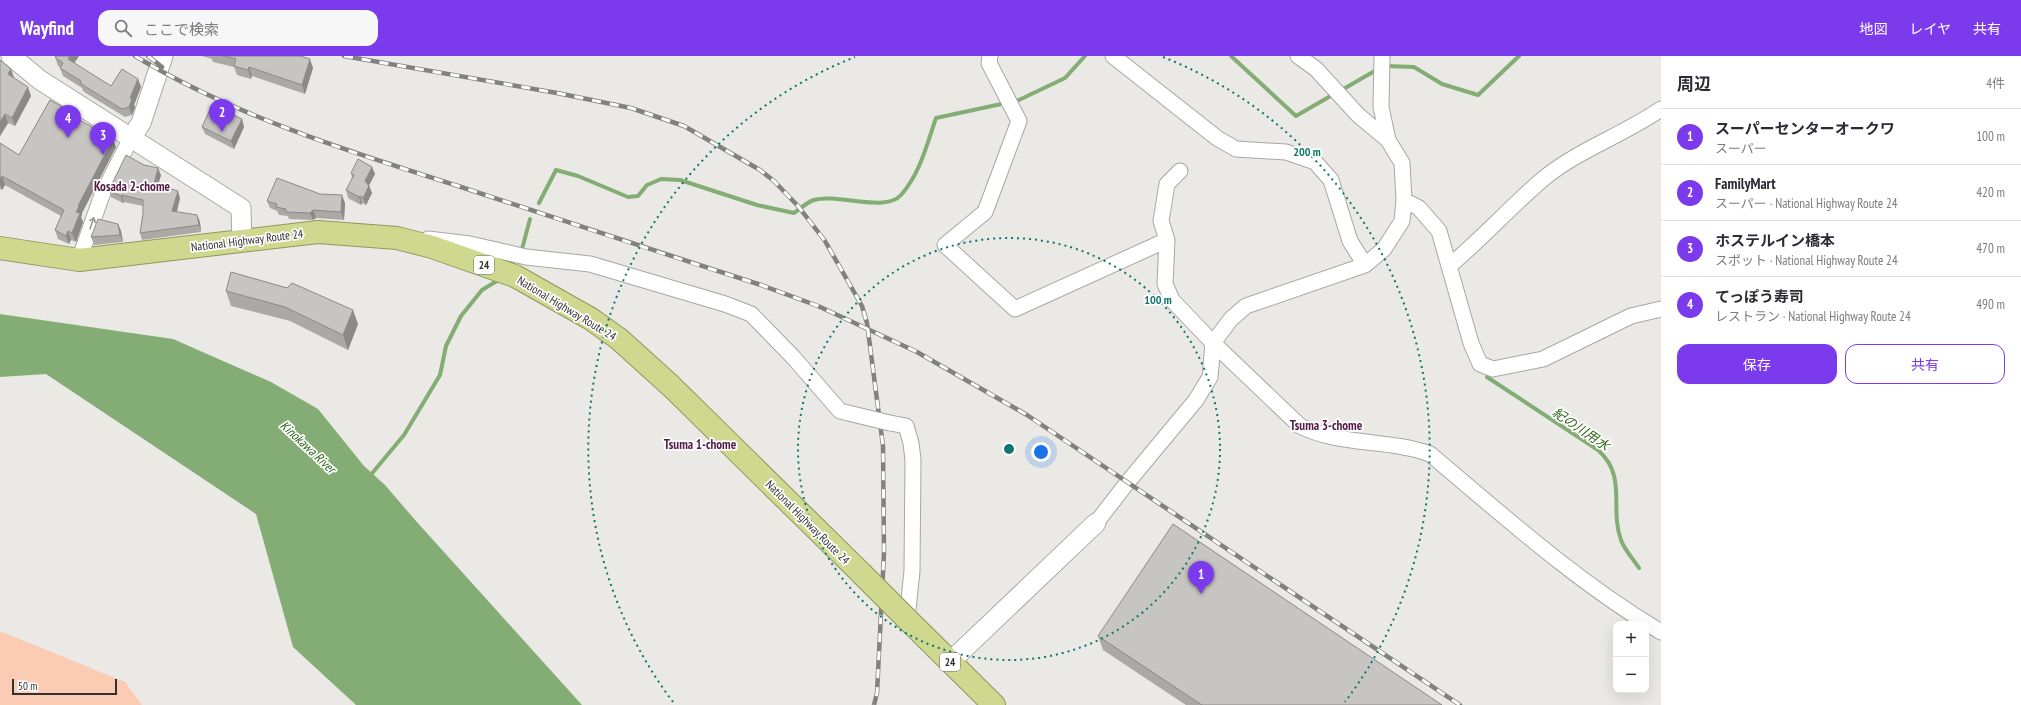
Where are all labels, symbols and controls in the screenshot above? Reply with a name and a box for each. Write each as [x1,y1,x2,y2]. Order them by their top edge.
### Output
search box [98,10,378,46]
text: Wayfind [20,16,74,40]
icon: search [112,17,134,39]
text: ここで検索 [144,20,219,39]
text: 地図 [1859,20,1887,38]
text: レイヤ [1909,20,1951,38]
text: 共有 [1973,20,2001,38]
text: 周辺 [1677,73,1711,95]
text: 4件 [1986,75,2005,92]
pin: 2 [209,99,235,132]
pin: 4 [55,105,81,138]
text: スーパーセンターオークワ [1715,119,1895,138]
pin: 3 [90,122,116,155]
text: 1 [1687,128,1693,145]
text: 100 m [1976,128,2005,145]
text: スーパー [1715,140,1767,157]
text: 200 m [1293,144,1321,159]
text: FamilyMart [1715,174,1776,193]
district label: Kosada 2-chome [94,178,171,195]
text: 2 [1687,184,1693,201]
text: 420 m [1976,184,2005,201]
text: スーパー · National Highway Route 24 [1715,195,1898,212]
one-way arrow [89,217,96,230]
street label: National Highway Route 24 [190,226,305,254]
text: ホステルイン橋本 [1715,231,1835,250]
text: 3 [1687,240,1693,257]
text: 470 m [1976,240,2005,257]
text: スポット · National Highway Route 24 [1715,252,1898,269]
road number: 24 [474,256,494,274]
street label: National Highway Route 24 [515,272,620,344]
text: てっぽう寿司 [1715,287,1804,306]
text: 100 m [1144,292,1172,307]
text: 4 [1687,296,1693,313]
text: 490 m [1976,296,2005,313]
text: レストラン · National Highway Route 24 [1715,308,1911,325]
button: 保存 [1677,344,1837,384]
button: 共有 [1845,344,2005,384]
water label: 紀の川用水 [1549,404,1614,455]
water label: Kinokawa River [277,417,341,479]
district label: Tsuma 3-chome [1290,417,1363,434]
district label: Tsuma 1-chome [664,436,737,453]
centre of rings [1002,442,1016,456]
your location [1031,442,1051,462]
street label: National Highway Route 24 [763,477,854,568]
pin: 1 [1188,561,1214,594]
map controls [1613,621,1649,693]
button: + [1613,621,1649,657]
road number: 24 [940,653,960,671]
button: − [1613,657,1649,693]
scale bar [12,677,117,696]
text: 50 m [18,679,37,693]

